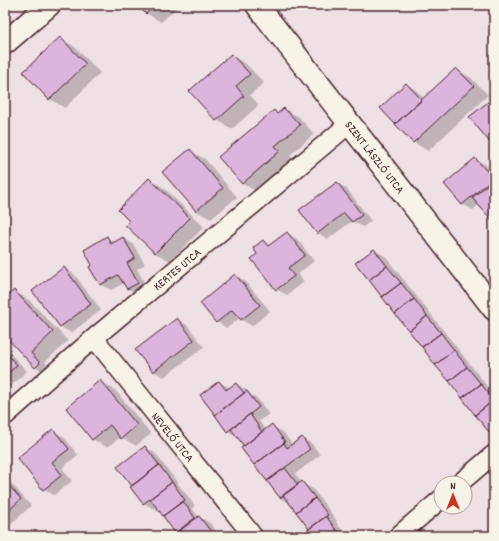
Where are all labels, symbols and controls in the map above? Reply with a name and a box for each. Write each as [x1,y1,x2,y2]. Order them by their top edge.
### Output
street label: SZENT LÁSZLÓ UTCA [340,118,408,198]
street label: KERTES UTCA [150,245,206,295]
street label: NEVELŐ UTCA [146,409,198,467]
north arrow [433,475,473,515]
text: N [450,479,456,495]

